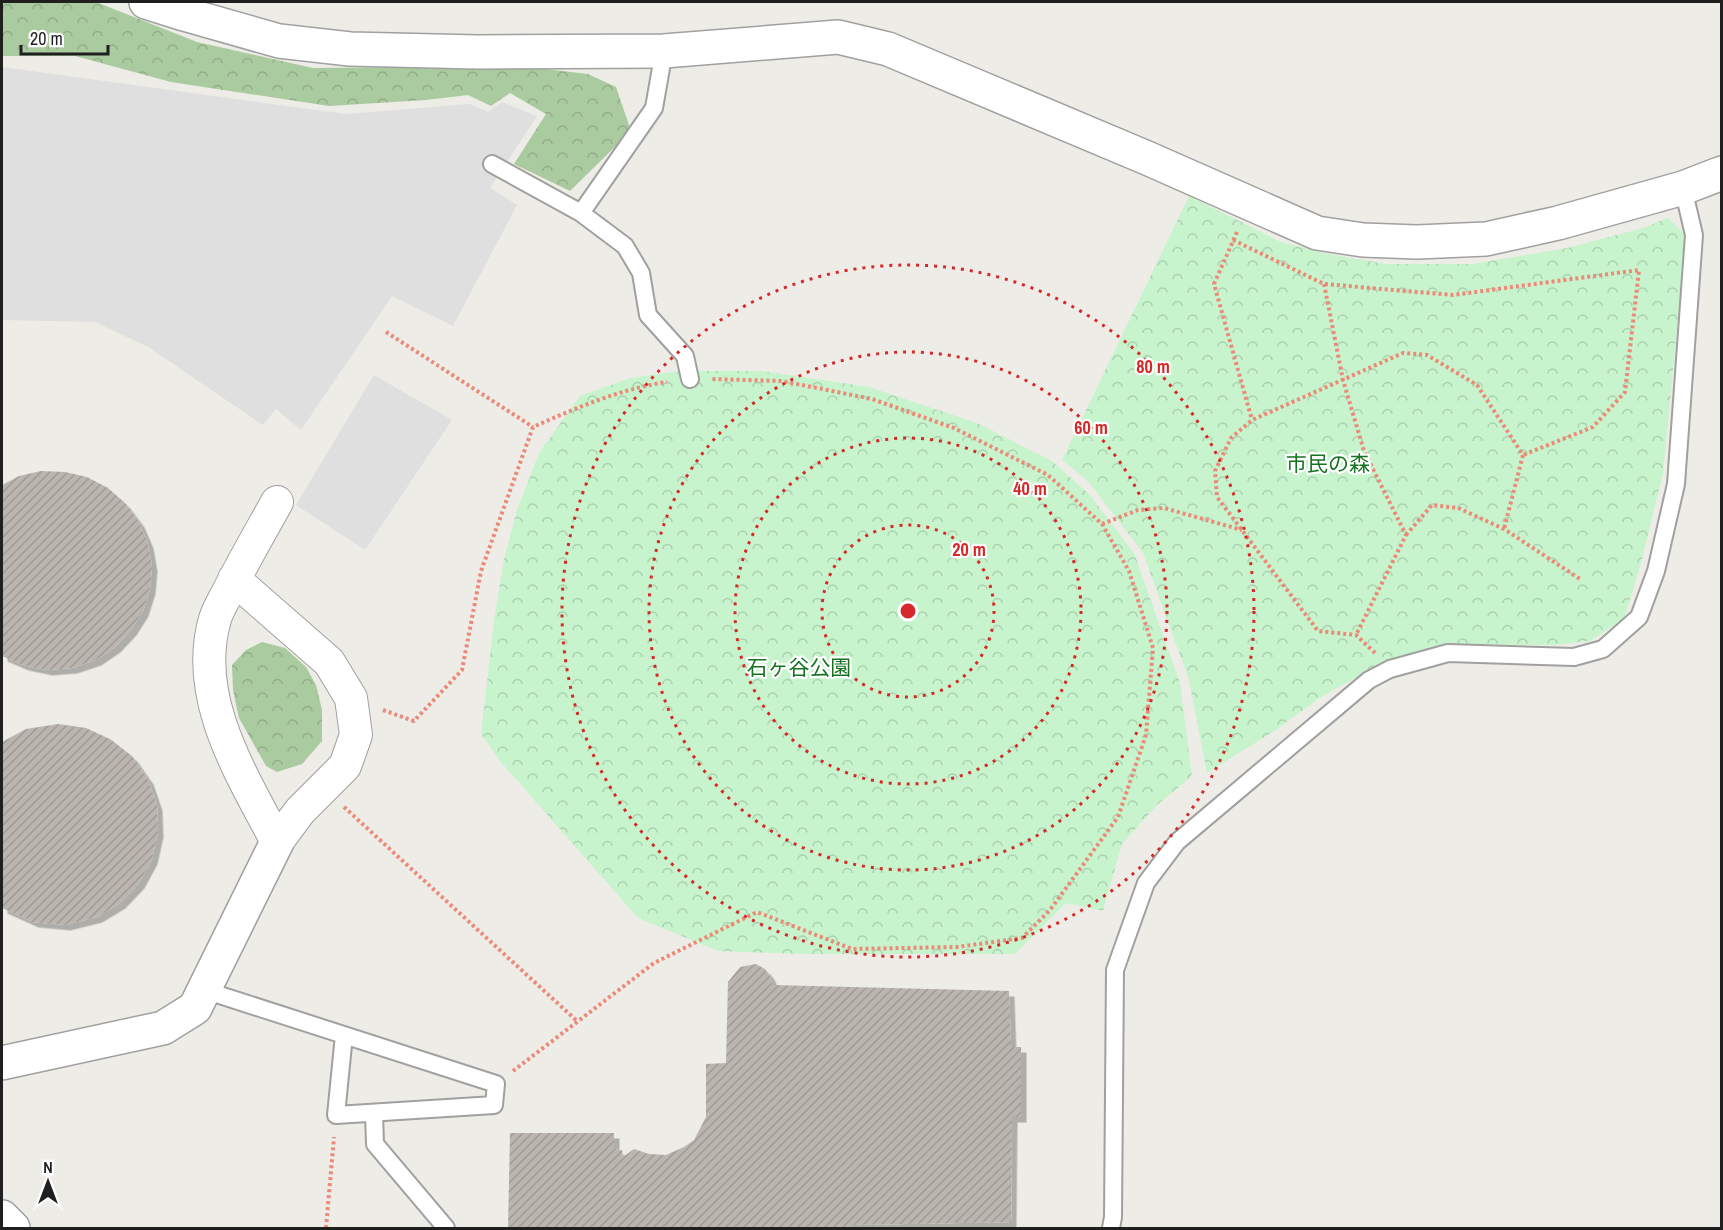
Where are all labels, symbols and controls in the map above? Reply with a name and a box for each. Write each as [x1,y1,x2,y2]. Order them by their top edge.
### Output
scale bar [21,18,108,56]
text: 20 m [30,26,63,51]
text: 80 m [1136,354,1170,379]
text: 60 m [1074,415,1108,440]
park label: 市民の森 [1286,449,1370,478]
text: 40 m [1013,476,1047,501]
text: 20 m [952,537,986,562]
centre of rings [898,601,918,621]
park label: 石ヶ谷公園 [747,653,852,682]
north arrow [18,1152,78,1212]
text: N [43,1156,53,1178]

